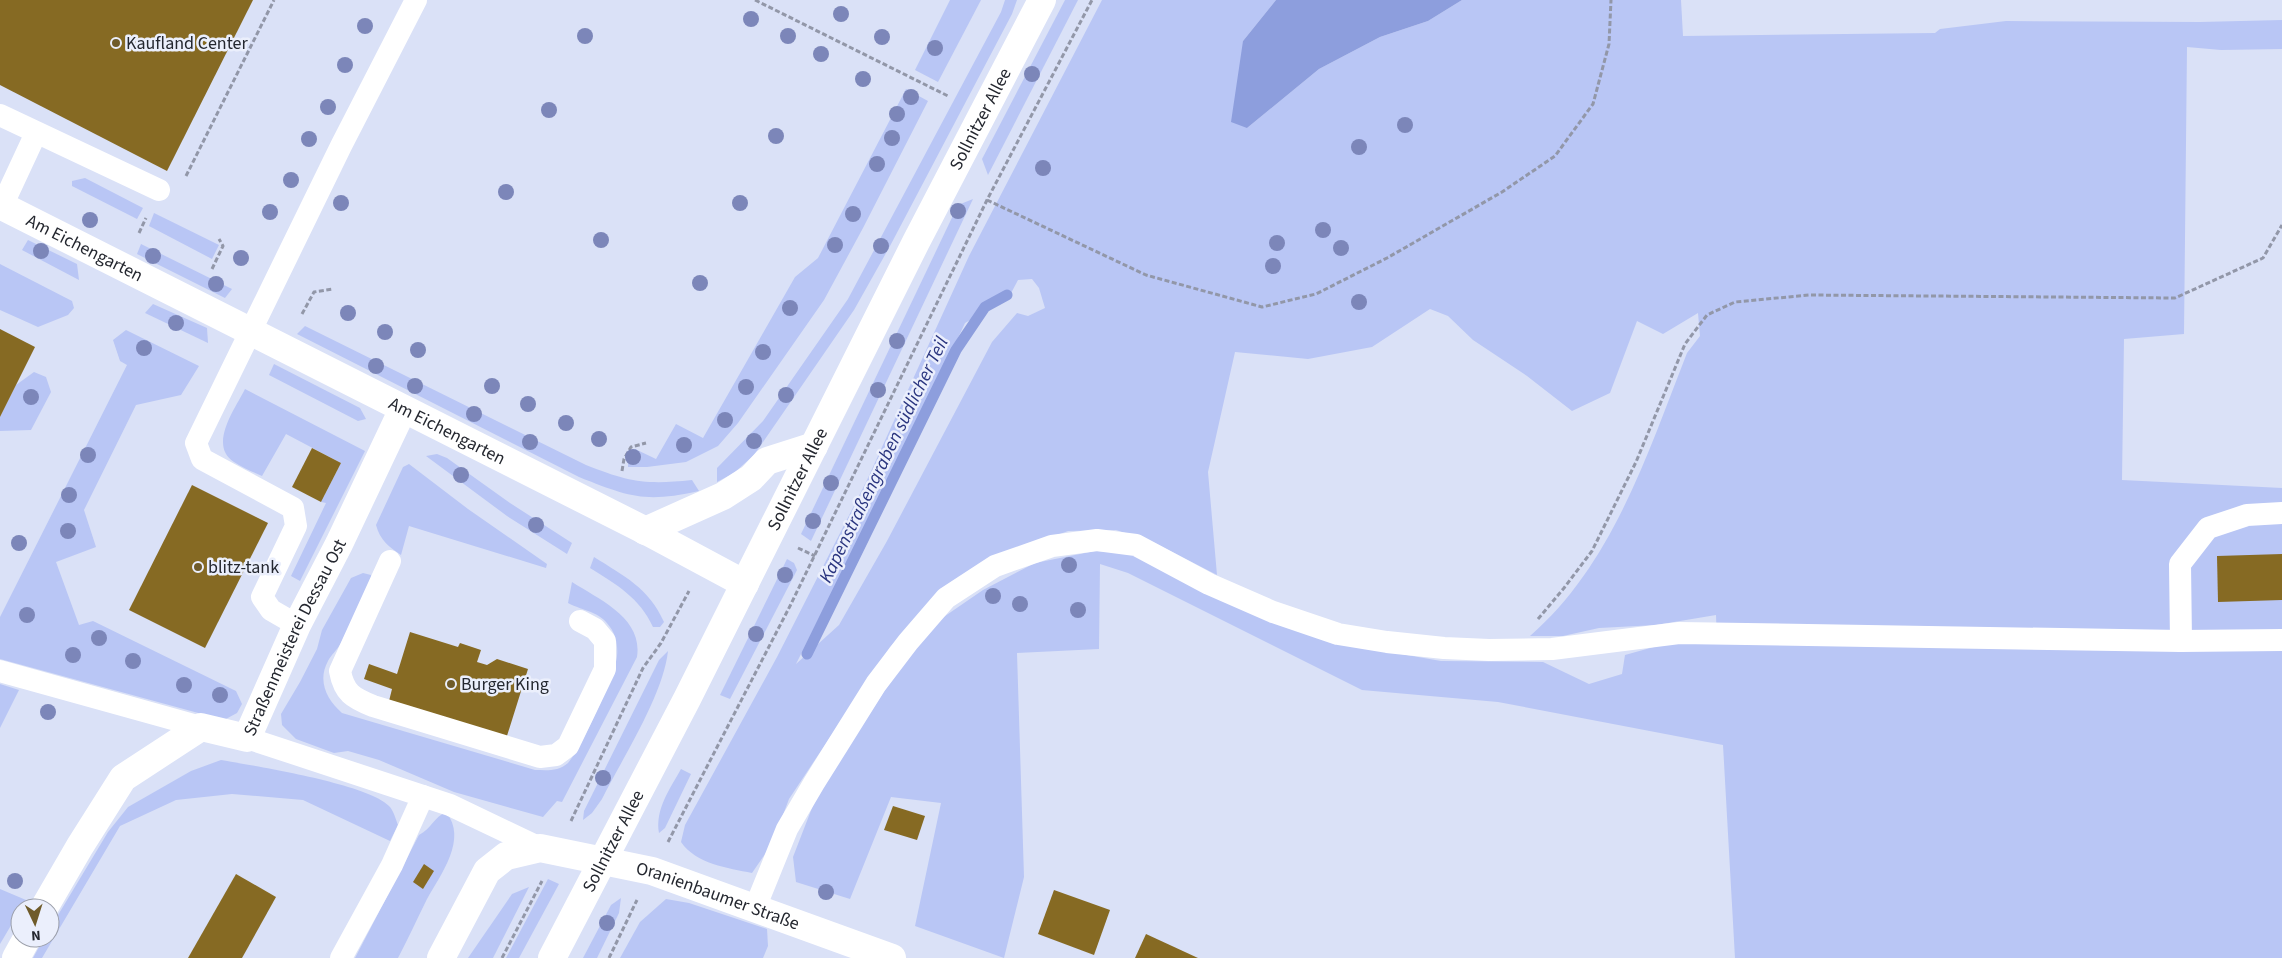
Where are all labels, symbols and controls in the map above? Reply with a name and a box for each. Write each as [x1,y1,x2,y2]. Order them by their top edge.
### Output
place label: Kaufland Center [126,31,248,56]
marker: Kaufland Center [110,37,122,49]
street label: Sollnitzer Allee [943,63,1017,174]
street label: Am Eichengarten [22,208,148,288]
water label: Kapenstraßengraben südlicher Teil [813,332,956,588]
street label: Am Eichengarten [385,391,510,471]
street label: Sollnitzer Allee [761,423,833,535]
street label: Straßenmeisterei Dessau Ost [237,535,352,740]
place label: blitz-tank [208,555,279,580]
marker: blitz-tank [192,561,204,573]
place label: Burger King [461,672,549,697]
marker: Burger King [445,678,457,690]
street label: Sollnitzer Allee [576,785,650,896]
street label: Oranienbaumer Straße [634,856,803,936]
north arrow [10,898,60,948]
text: N [30,925,41,945]

